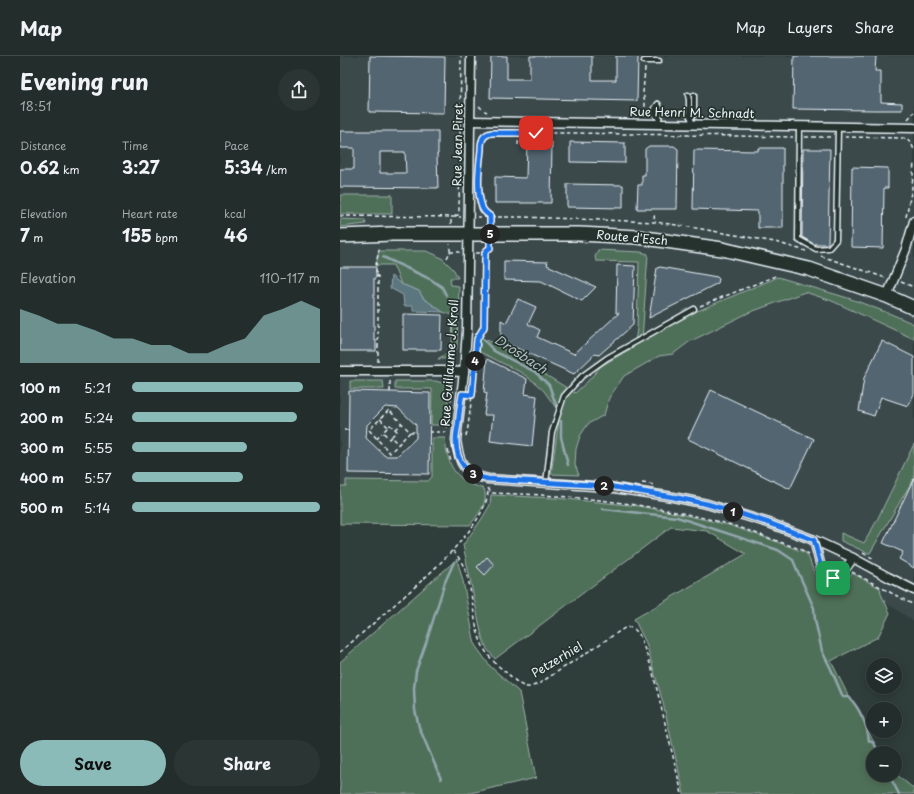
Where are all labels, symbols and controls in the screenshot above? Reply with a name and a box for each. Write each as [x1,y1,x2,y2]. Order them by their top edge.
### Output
text: Map [20,14,62,42]
text: Map [736,17,766,38]
text: Layers [788,17,833,38]
text: Share [855,17,894,38]
text: Evening run [20,64,149,97]
button: share [278,69,320,111]
text: 18:51 [20,96,52,115]
street label: Rue Henri M. Schnadt [629,102,755,122]
street label: Rue Jean Piret [447,103,467,187]
pin [519,116,553,150]
icon: check [525,122,547,144]
text: Distance [20,137,66,154]
text: Time [122,137,148,154]
text: Pace [224,137,249,154]
text: 0.62 [20,154,59,180]
text: 3:27 [122,154,160,180]
text: 5:34 [224,154,263,180]
text: km [59,161,80,178]
text: /km [263,161,287,178]
text: Elevation [20,205,67,222]
text: Heart rate [122,205,178,222]
text: kcal [224,205,246,222]
text: 7 [20,222,30,248]
text: 155 [122,222,152,248]
text: 46 [224,222,248,248]
pin: 5 [480,224,500,244]
text: 5 [486,225,494,242]
street label: Route d'Esch [596,225,669,249]
text: m [30,229,43,246]
text: bpm [152,229,178,246]
text: Elevation [20,268,76,287]
text: 110–117 m [259,268,320,287]
street label: Rue Guillaume J. Kroll [436,299,462,427]
water label: Drosbach [491,330,552,378]
pin: 4 [465,351,485,371]
text: 4 [471,352,479,369]
text: 100 m [20,378,61,397]
text: 5:21 [84,378,111,397]
text: 200 m [20,408,64,427]
text: 5:24 [84,408,114,427]
text: 300 m [20,438,64,457]
text: 5:55 [84,438,113,457]
pin: 3 [463,464,483,484]
text: 3 [469,465,477,482]
text: 400 m [20,468,64,487]
text: 5:57 [84,468,112,487]
pin: 2 [594,476,614,496]
text: 2 [600,477,608,494]
text: 500 m [20,498,63,517]
text: 5:14 [84,498,111,517]
pin: 1 [723,502,743,522]
text: 1 [730,503,736,520]
pin [816,561,850,595]
icon: arrive [822,567,844,589]
street label: Petzerhiel [527,637,585,681]
map controls [866,658,902,782]
button: layers [866,658,902,694]
button: + [866,702,902,738]
button: Save [20,740,166,786]
button: Share [174,740,320,786]
button: − [866,746,902,782]

